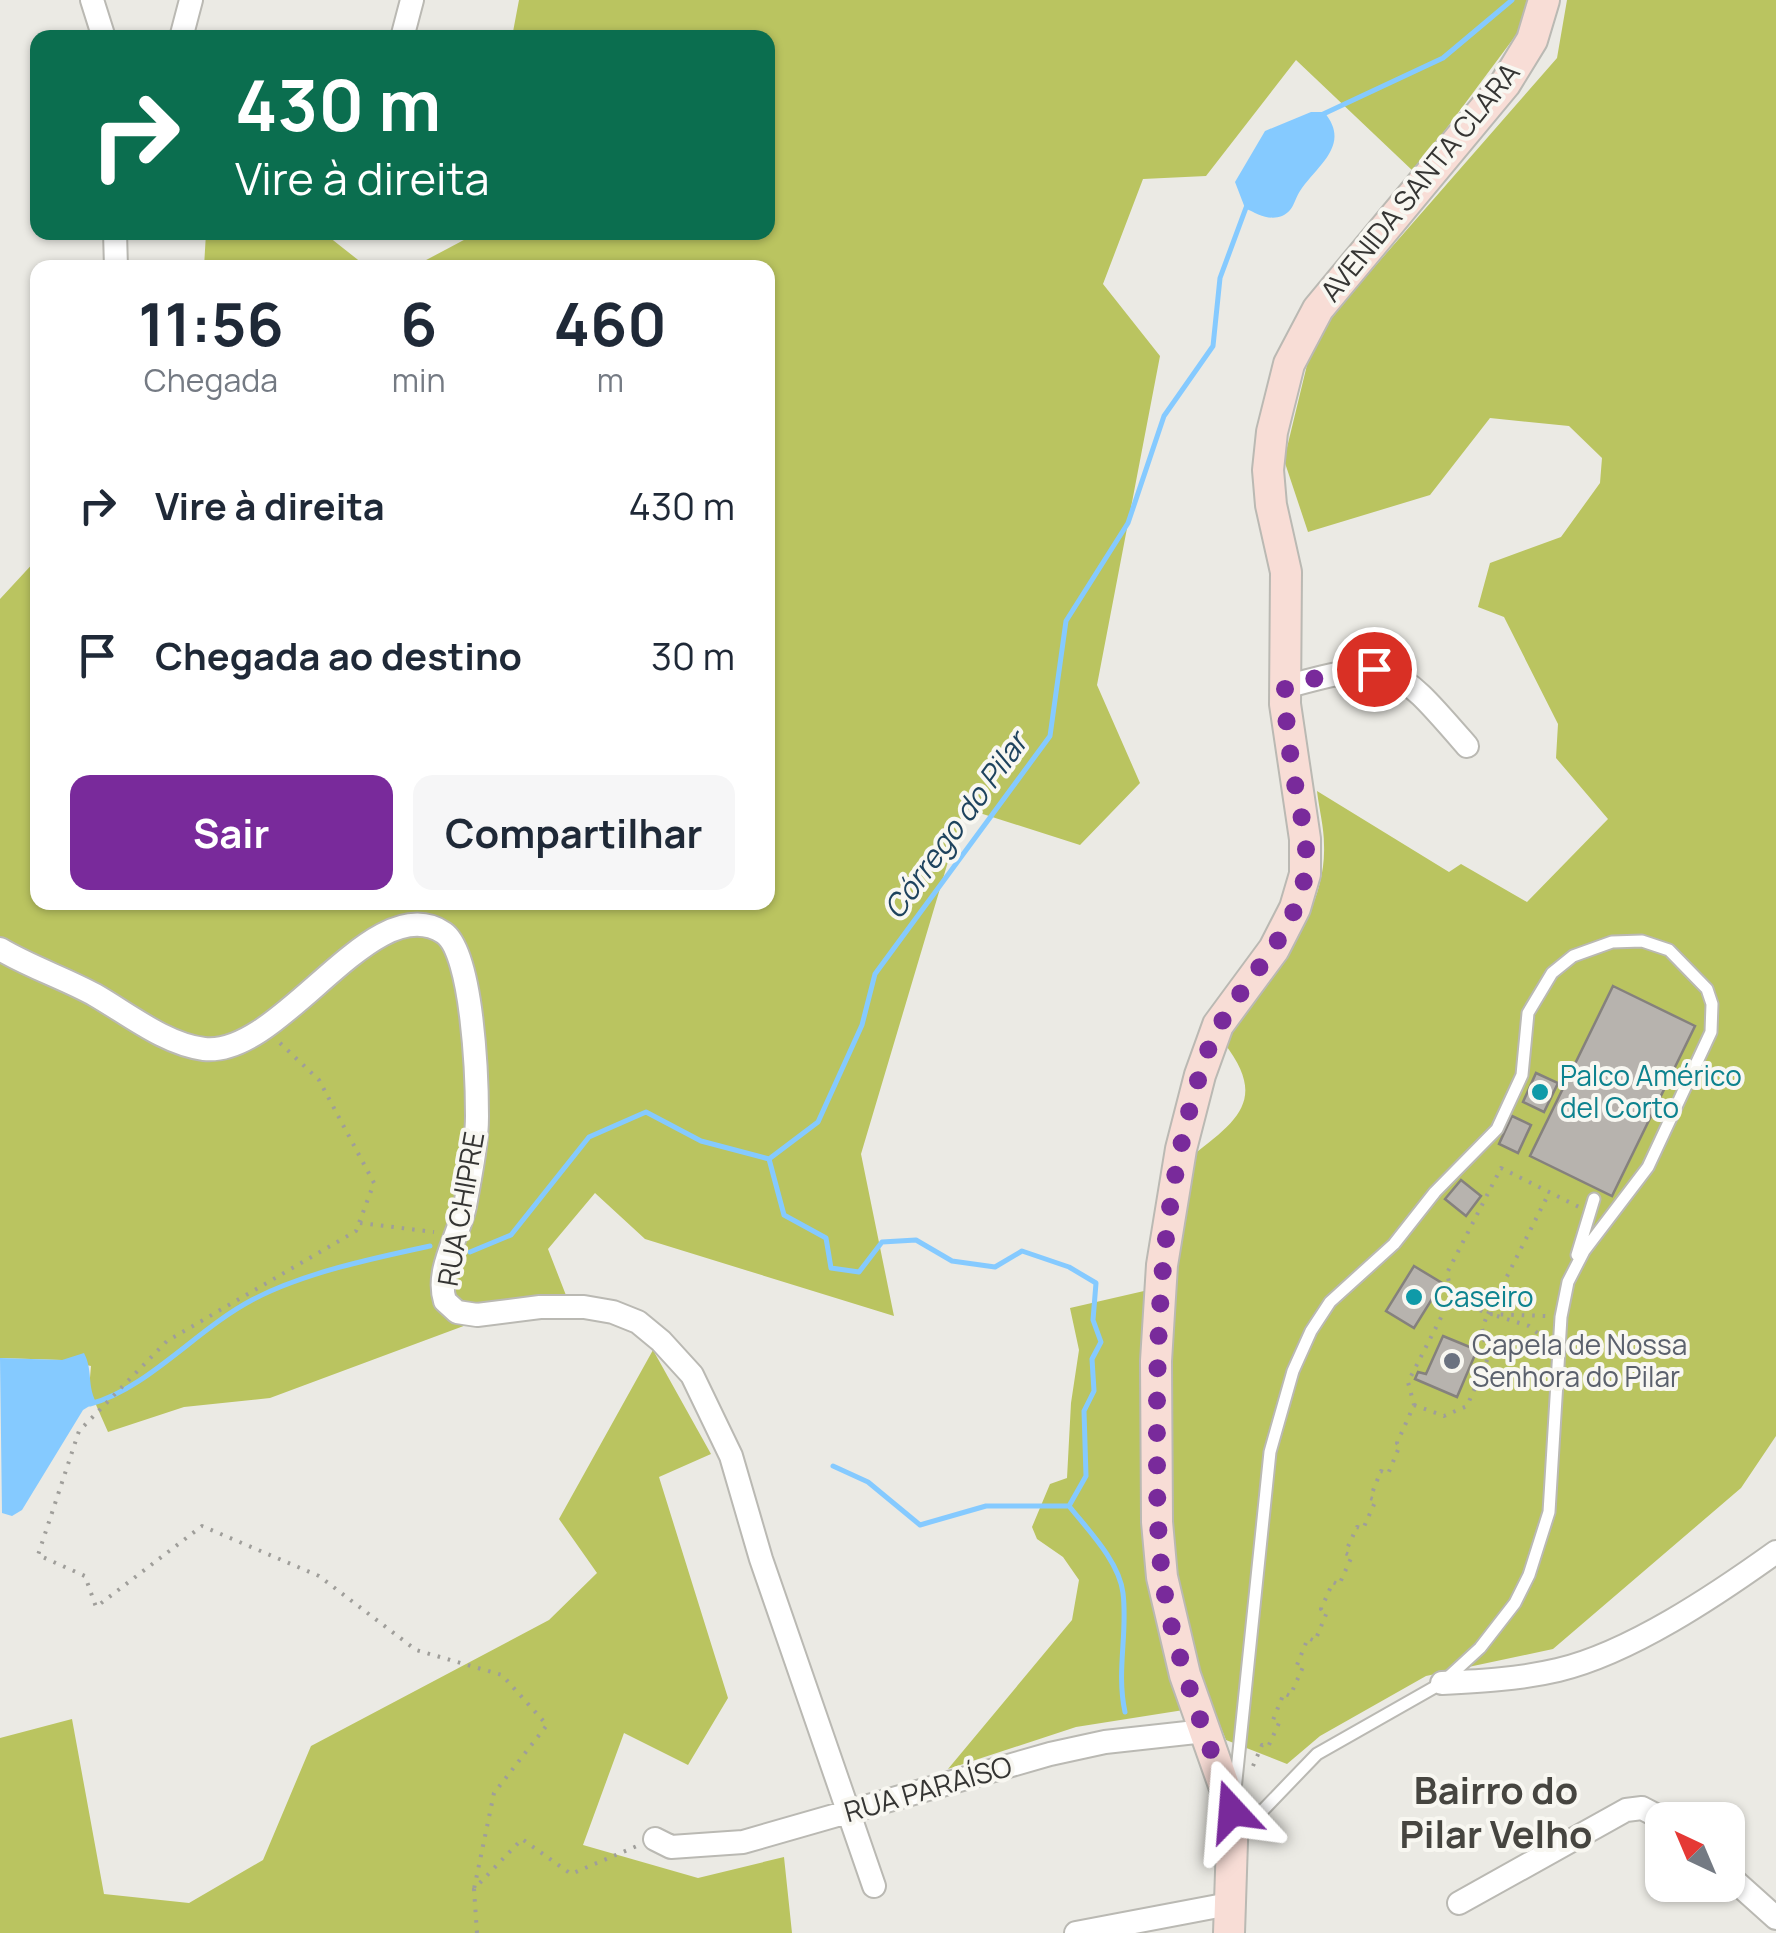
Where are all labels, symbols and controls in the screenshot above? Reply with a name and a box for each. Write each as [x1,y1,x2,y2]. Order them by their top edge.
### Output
street label: AVENIDA SANTA CLARA [1311,54,1528,309]
text: 430 m [235,56,441,152]
icon: right [70,70,200,200]
text: Vire à direita [235,147,490,209]
text: 11:56 [138,282,284,364]
text: 6 [400,282,437,364]
text: 460 [554,282,667,364]
text: Chegada [144,358,278,402]
text: min [392,358,445,402]
text: m [597,358,624,402]
icon: right [70,478,125,533]
text: Vire à direita [155,479,385,531]
text: 430 m [629,479,735,531]
pin [1332,627,1417,712]
icon: arrive [70,628,125,683]
text: Chegada ao destino [155,629,522,681]
text: 30 m [651,629,735,681]
icon: arrive [1347,642,1402,697]
water label: Córrego do Pilar [873,720,1039,926]
button: Sair [70,775,393,890]
button: Compartilhar [413,775,735,890]
place label: Palco Américo del Corto [1560,1056,1742,1126]
marker: Palco Américo del Corto [1529,1081,1551,1103]
street label: RUA CHIPRE [428,1129,492,1289]
place label: Caseiro [1434,1277,1534,1315]
marker: Caseiro [1403,1286,1425,1308]
place label: Capela de Nossa Senhora do Pilar [1472,1325,1687,1395]
marker: Capela de Nossa Senhora do Pilar [1441,1350,1463,1372]
street label: RUA PARAÍSO [840,1746,1016,1830]
position arrow [1180,1759,1284,1863]
district label: Bairro do Pilar Velho [1399,1763,1593,1859]
north arrow [1645,1802,1745,1902]
map controls [1645,1802,1745,1902]

